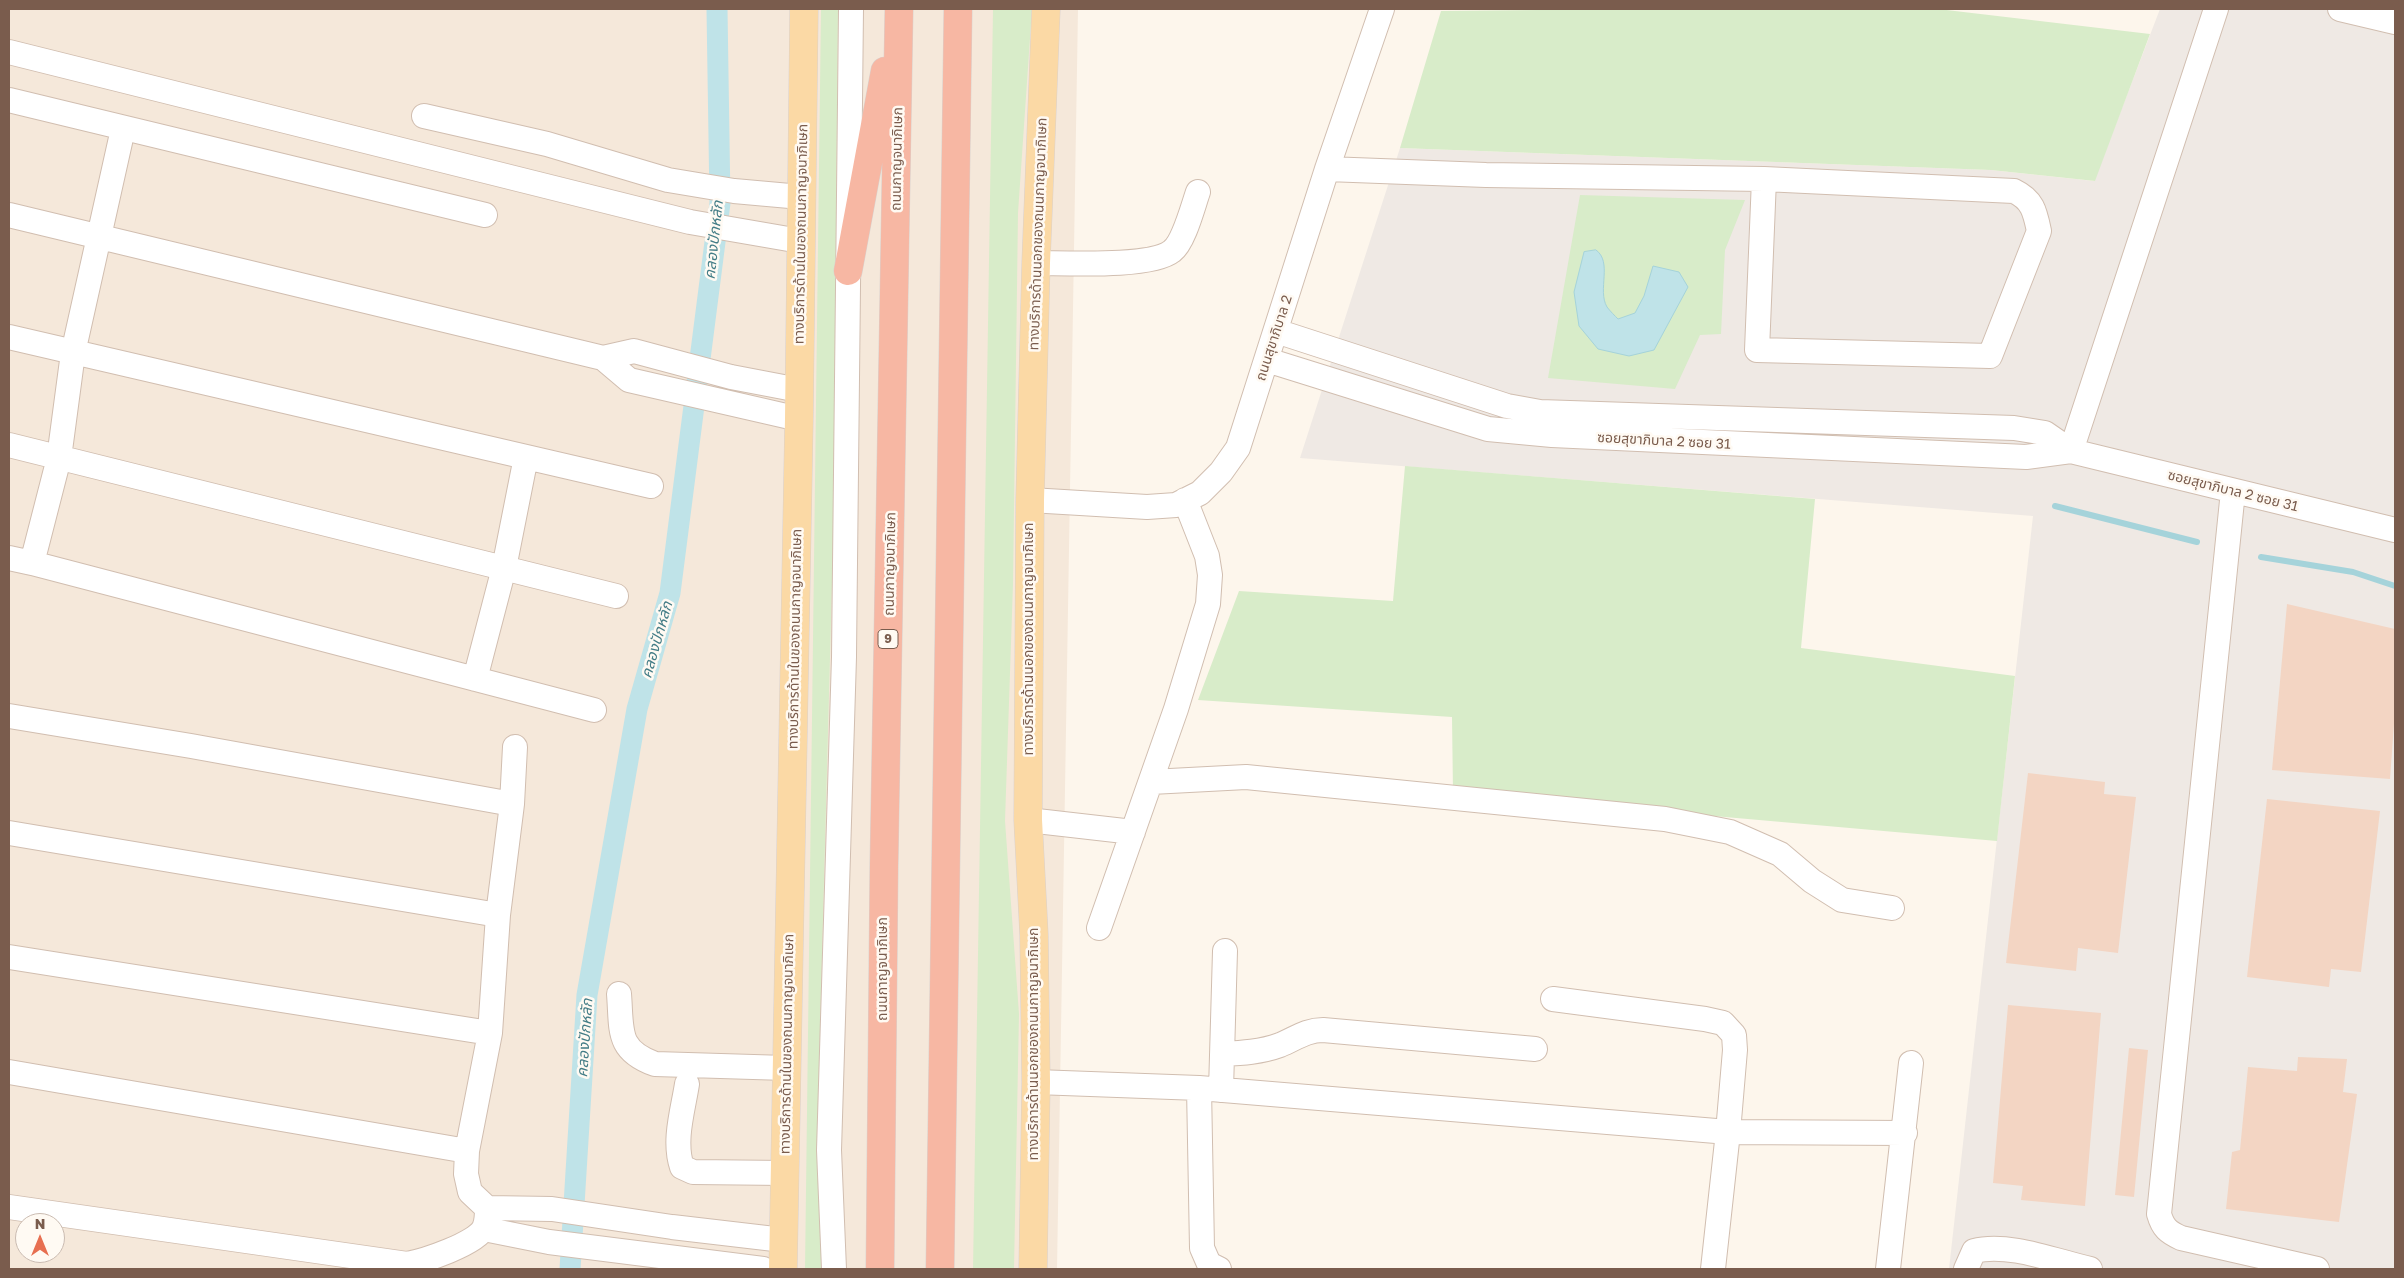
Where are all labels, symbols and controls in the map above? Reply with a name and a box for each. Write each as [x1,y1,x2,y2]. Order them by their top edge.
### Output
street label: ถนนกาญจนาภิเษก [888,107,906,211]
street label: ทางบริการด้านนอกของถนนกาญจนาภิเษก [1026,117,1050,351]
street label: ทางบริการด้านในของถนนกาญจนาภิเษก [791,124,811,344]
water label: คลองปักหลัก [701,200,727,280]
street label: ถนนสุขาภิบาล 2 [1252,293,1296,383]
street label: ซอยสุขาภิบาล 2 ซอย 31 [1597,429,1731,453]
street label: ซอยสุขาภิบาล 2 ซอย 31 [2166,467,2300,515]
street label: ถนนกาญจนาภิเษก [881,512,899,616]
street label: ทางบริการด้านนอกของถนนกาญจนาภิเษก [1021,523,1037,755]
street label: ทางบริการด้านในของถนนกาญจนาภิเษก [785,529,805,749]
water label: คลองปักหลัก [637,600,677,680]
road number: 9 [878,630,898,648]
street label: ถนนกาญจนาภิเษก [875,917,891,1021]
street label: ทางบริการด้านนอกของถนนกาญจนาภิเษก [1026,928,1042,1160]
street label: ทางบริการด้านในของถนนกาญจนาภิเษก [777,934,797,1154]
water label: คลองปักหลัก [573,998,597,1078]
north arrow [15,1213,65,1263]
text: N [35,1215,45,1232]

